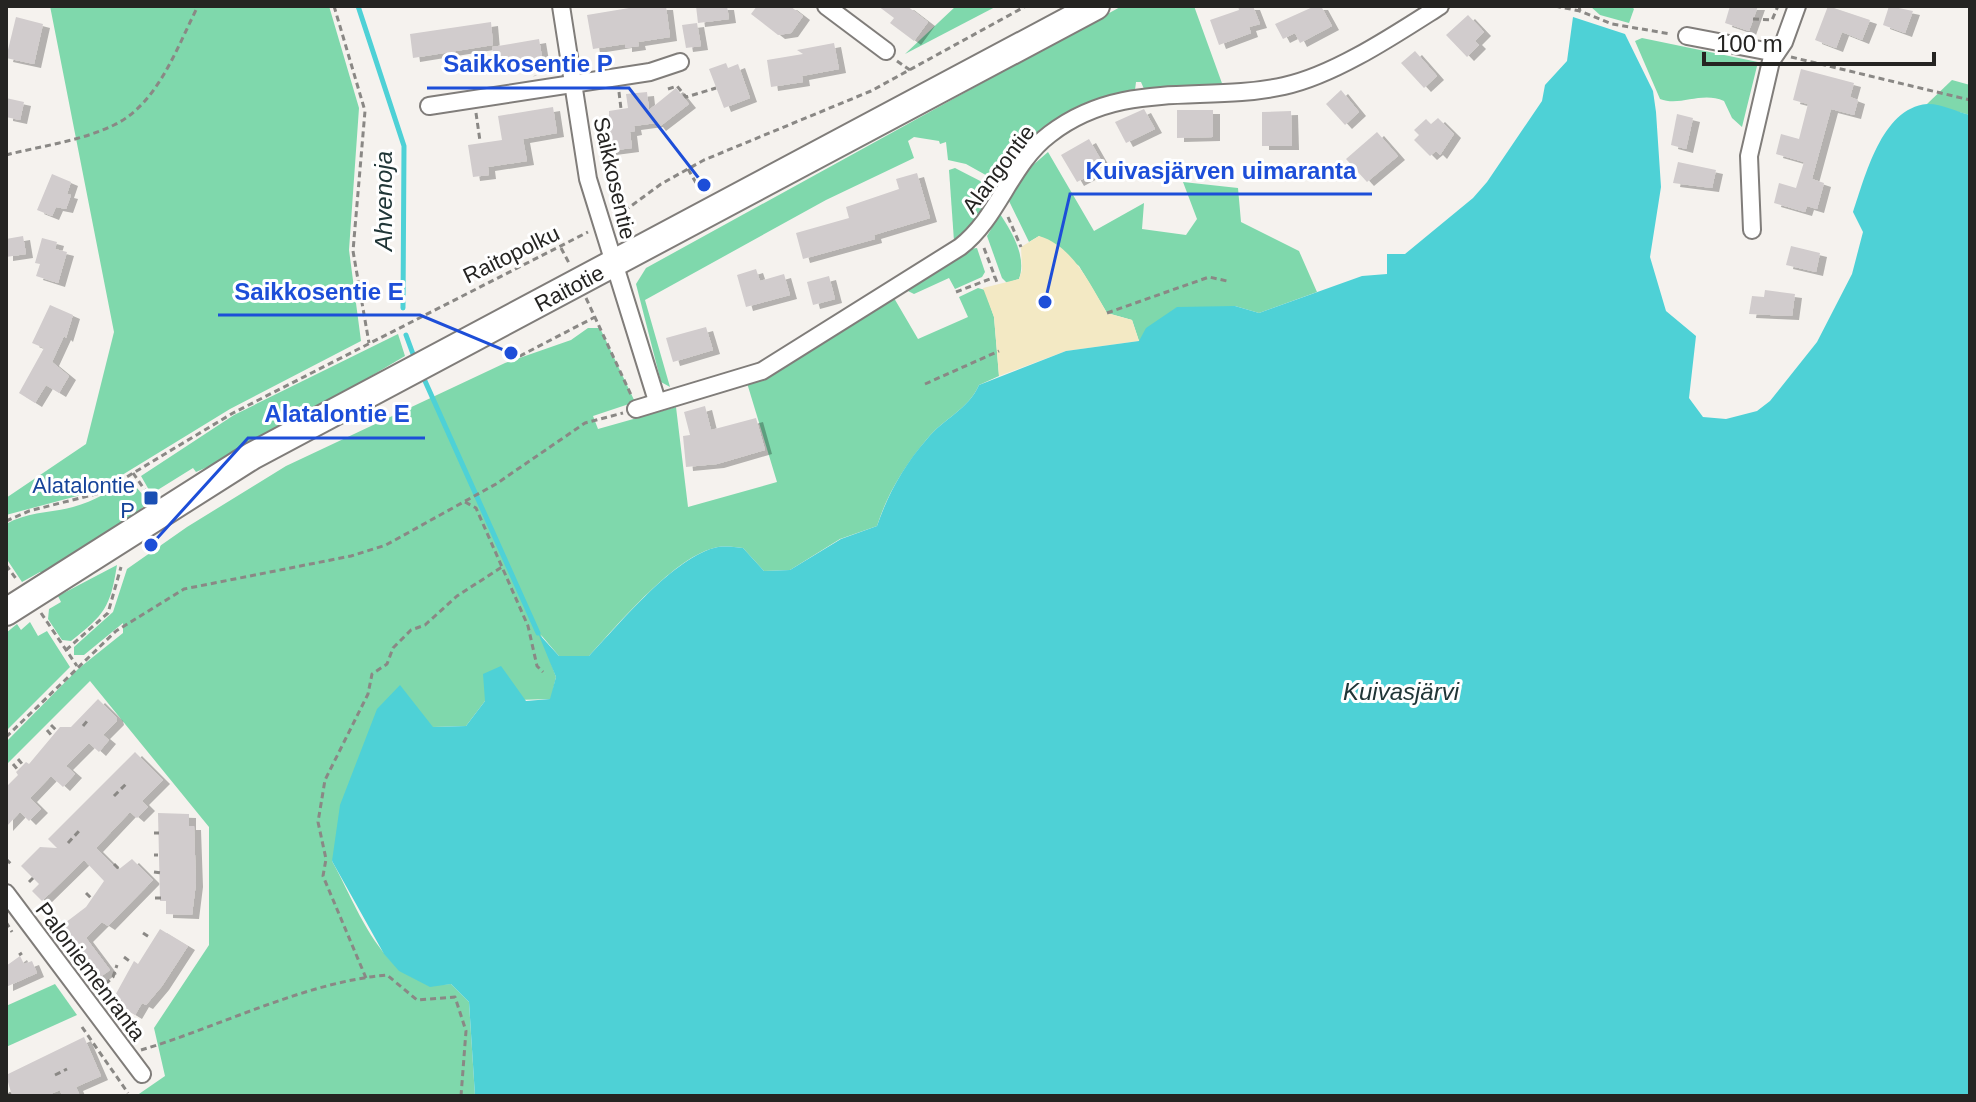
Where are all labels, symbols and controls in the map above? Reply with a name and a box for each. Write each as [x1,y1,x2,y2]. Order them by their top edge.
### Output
scale bar [1704,16,1934,66]
text: 100 m [1716,30,1783,57]
callout: Saikkosentie P [427,40,629,88]
text: Saikkosentie P [443,50,613,77]
street label: Saikkosentie [588,115,641,242]
street label: Alangontie [957,120,1040,218]
callout: Kuivasjärven uimaranta [1070,146,1372,194]
water label: Ahvenoja [370,151,397,253]
text: Kuivasjärven uimaranta [1086,157,1357,184]
street label: Raitopolku [459,220,563,288]
street label: Raitotie [530,260,608,317]
callout: Saikkosentie E [218,267,420,315]
text: Saikkosentie E [234,278,404,305]
callout: Alatalontie E [248,390,425,438]
text: Alatalontie E [264,400,410,427]
place label: Alatalontie P [32,473,135,523]
marker: Alatalontie P [142,489,160,507]
water label: Kuivasjärvi [1343,678,1460,705]
street label: Paloniemenranta [31,897,151,1046]

